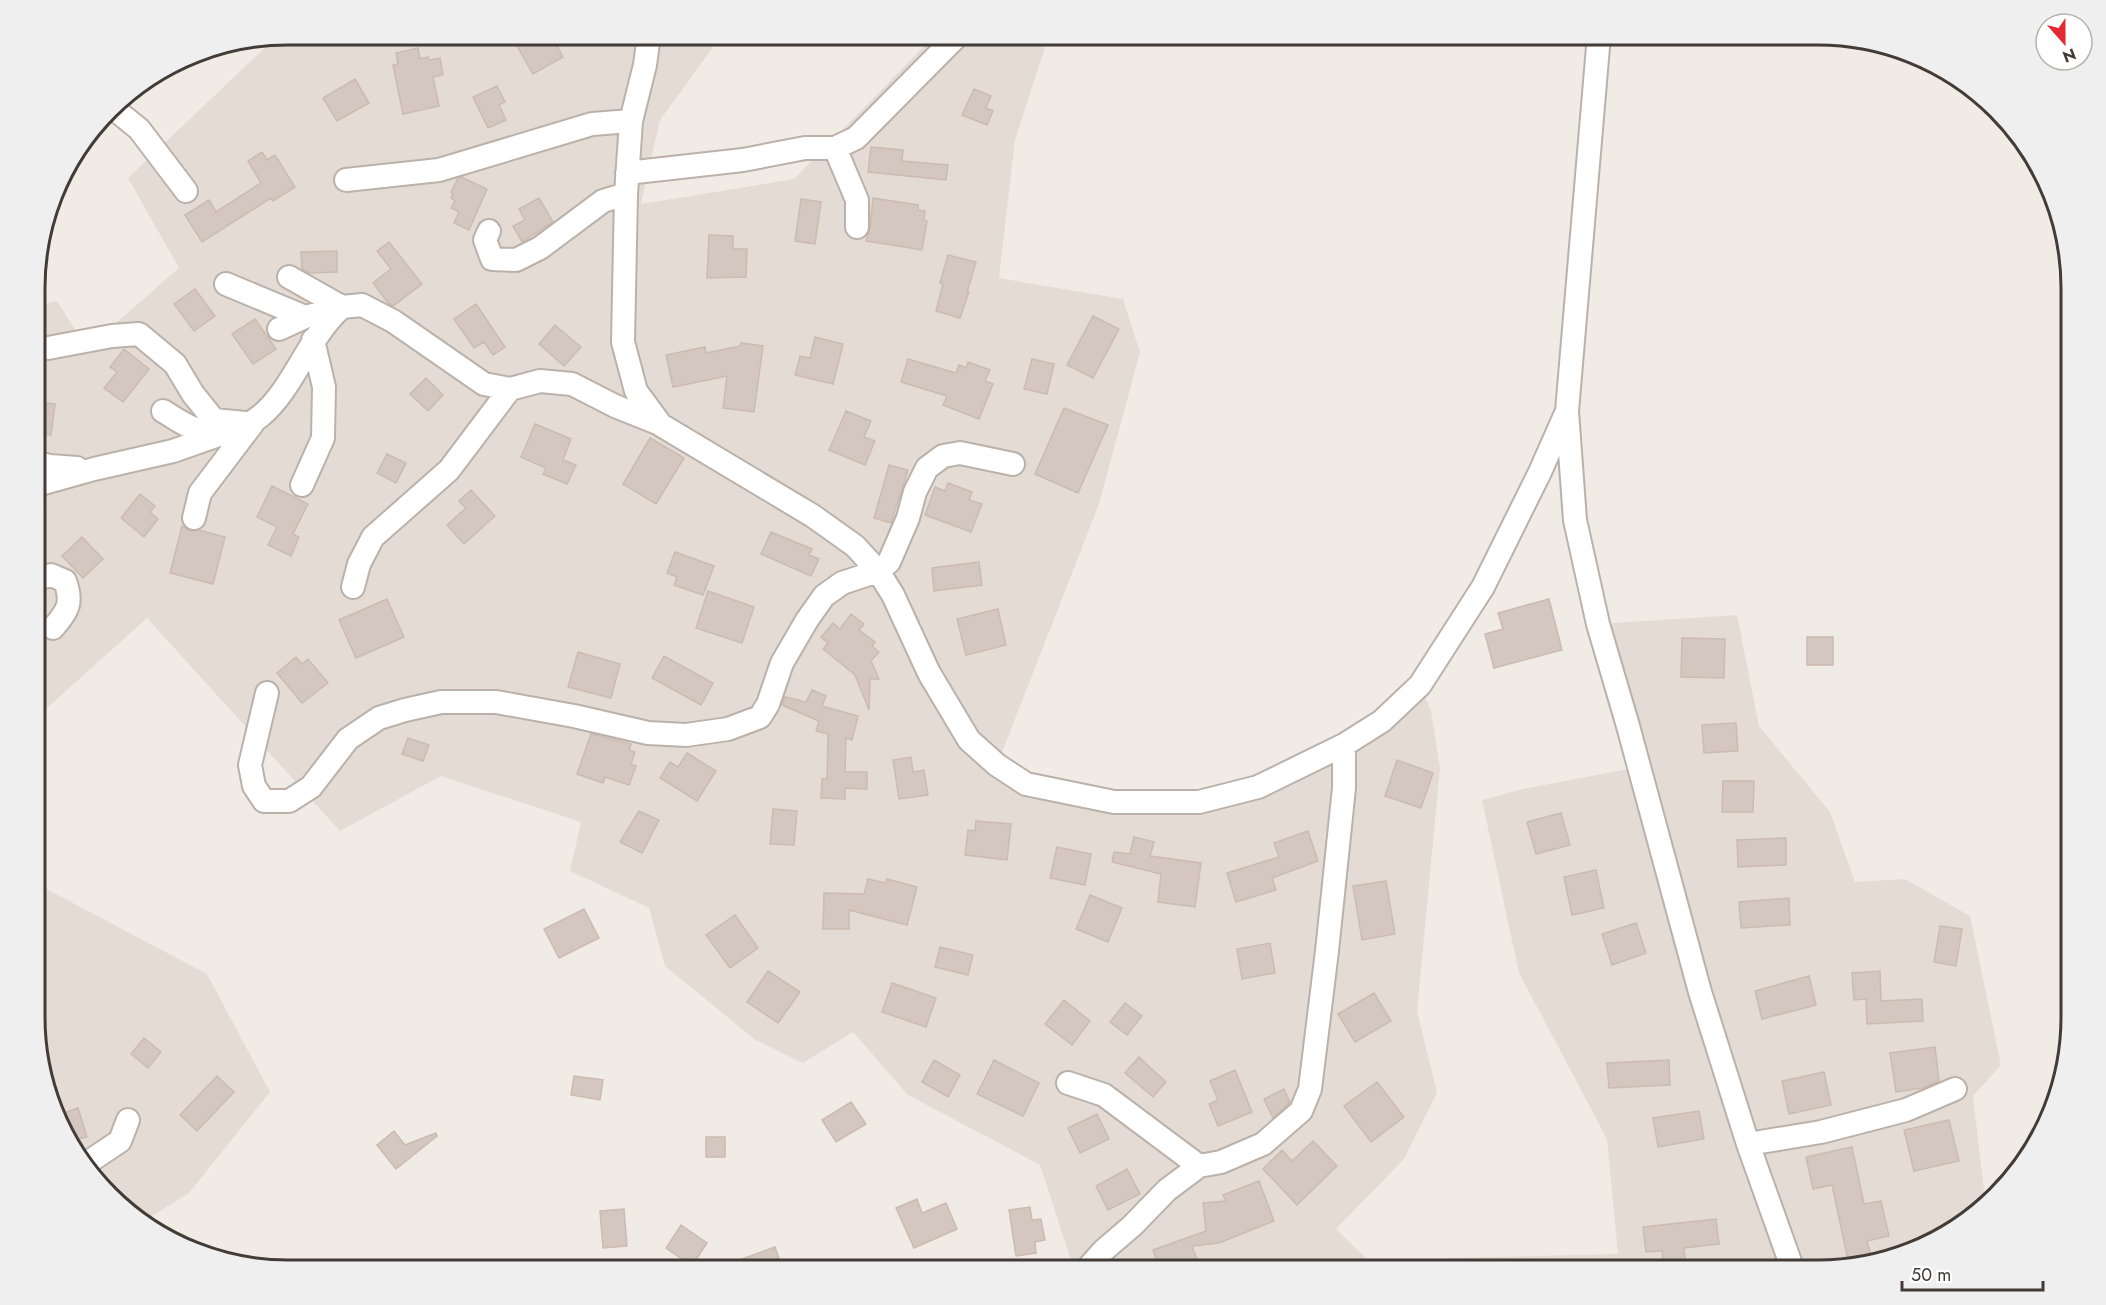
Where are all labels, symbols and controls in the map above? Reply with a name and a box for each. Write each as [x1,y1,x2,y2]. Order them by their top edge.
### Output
north arrow [2034,12,2094,72]
text: N [2059,43,2079,69]
scale bar [1902,1254,2043,1292]
text: 50 m [1911,1262,1951,1288]

